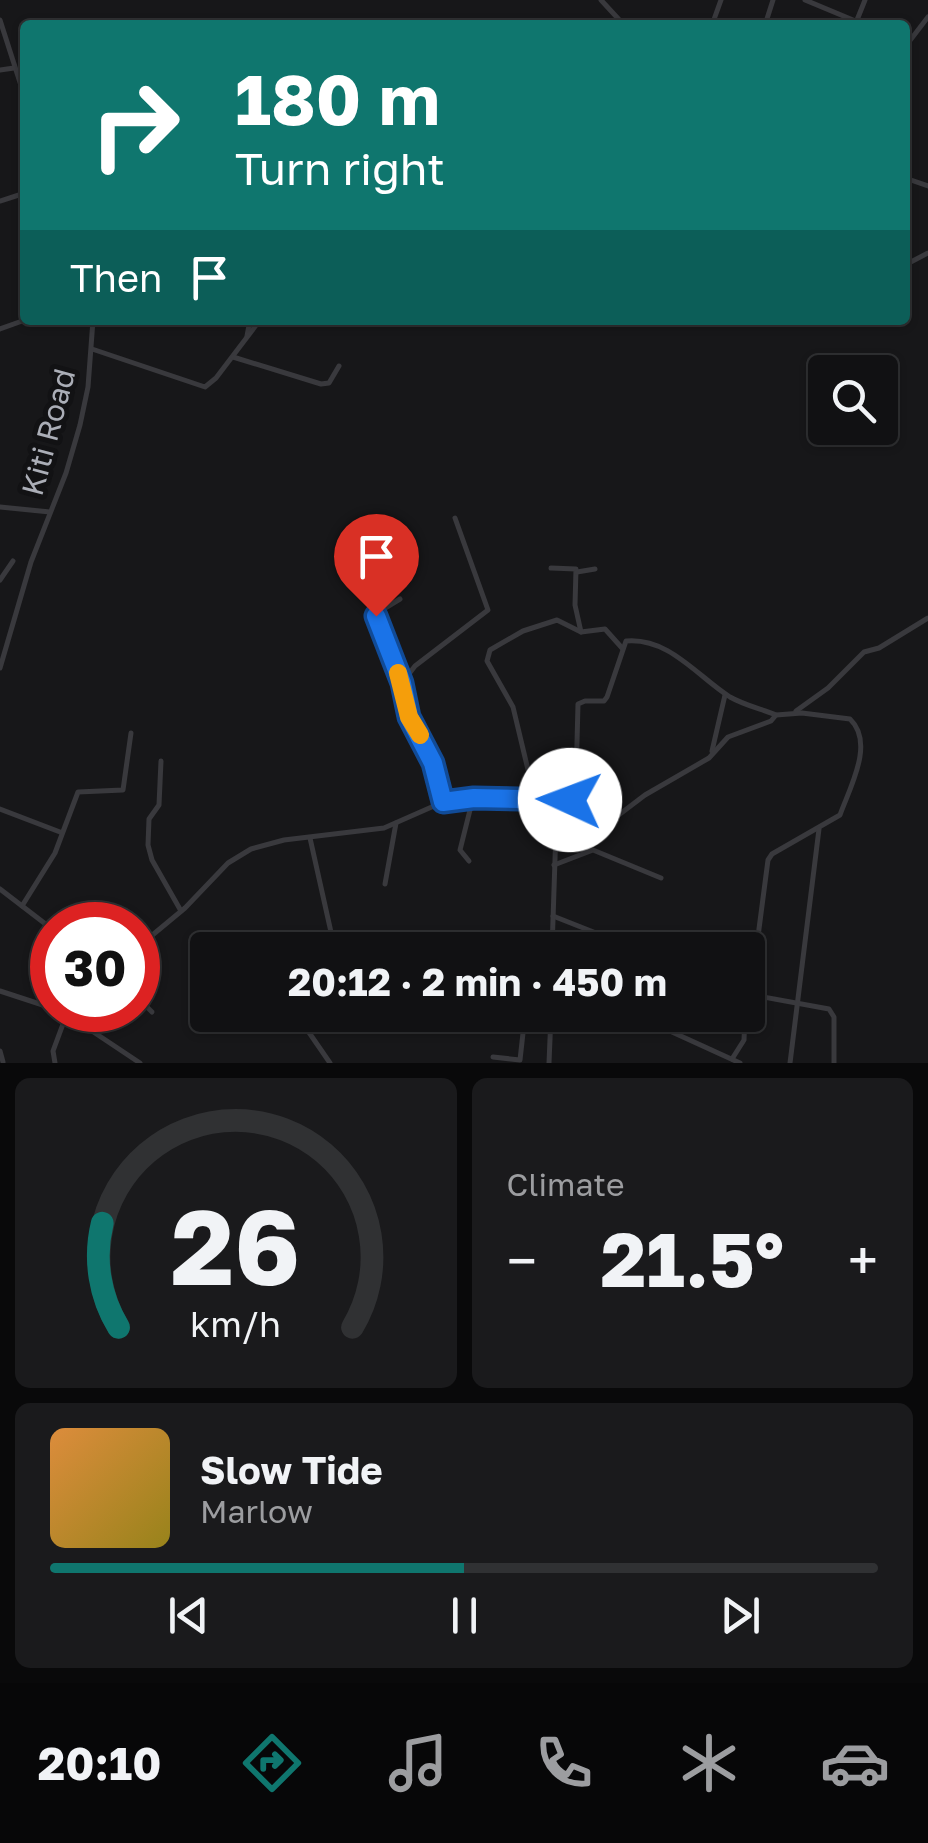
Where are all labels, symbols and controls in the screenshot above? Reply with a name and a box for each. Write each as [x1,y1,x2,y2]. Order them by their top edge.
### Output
text: 180 m [235,56,440,140]
icon: right [70,60,200,190]
text: Turn right [235,141,445,195]
icon: arrive [182,250,237,305]
text: Then [70,255,162,300]
map controls [808,355,898,445]
button: search [808,355,898,445]
street label: Kiti Road [14,365,82,499]
pin [334,514,419,617]
icon: arrive [349,529,404,584]
position arrow [518,748,622,852]
speed limit sign: 30 [30,902,160,1032]
text: 20:12 · 2 min · 450 m [288,959,667,1004]
text: Climate [507,1165,625,1203]
text: 26 [171,1183,300,1308]
text: 21.5° [601,1213,784,1304]
text: − [507,1227,537,1293]
text: + [848,1227,878,1293]
text: km/h [190,1302,281,1345]
text: Slow Tide [200,1447,383,1492]
text: Marlow [200,1492,313,1530]
icon: previous [161,1588,216,1643]
icon: pause [437,1588,492,1643]
icon: next [713,1588,768,1643]
icon: directions [237,1728,307,1798]
icon: music [383,1728,453,1798]
icon: phone [529,1728,599,1798]
icon: climate [674,1728,744,1798]
icon: car [820,1728,890,1798]
text: 20:10 [38,1736,161,1790]

